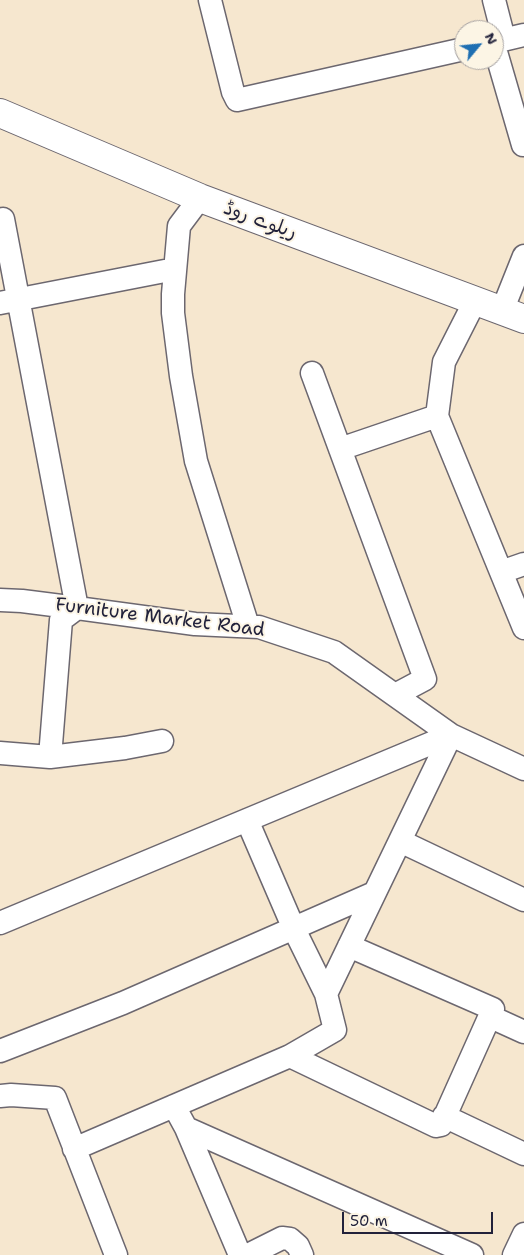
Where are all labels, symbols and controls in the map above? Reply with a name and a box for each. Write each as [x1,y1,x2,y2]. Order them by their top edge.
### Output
north arrow [454,20,504,70]
text: N [481,29,502,48]
street label: ریلوے روڈ [220,197,300,245]
street label: Furniture Market Road [54,594,266,642]
scale bar [344,1202,495,1234]
text: 50 m [350,1211,388,1231]

